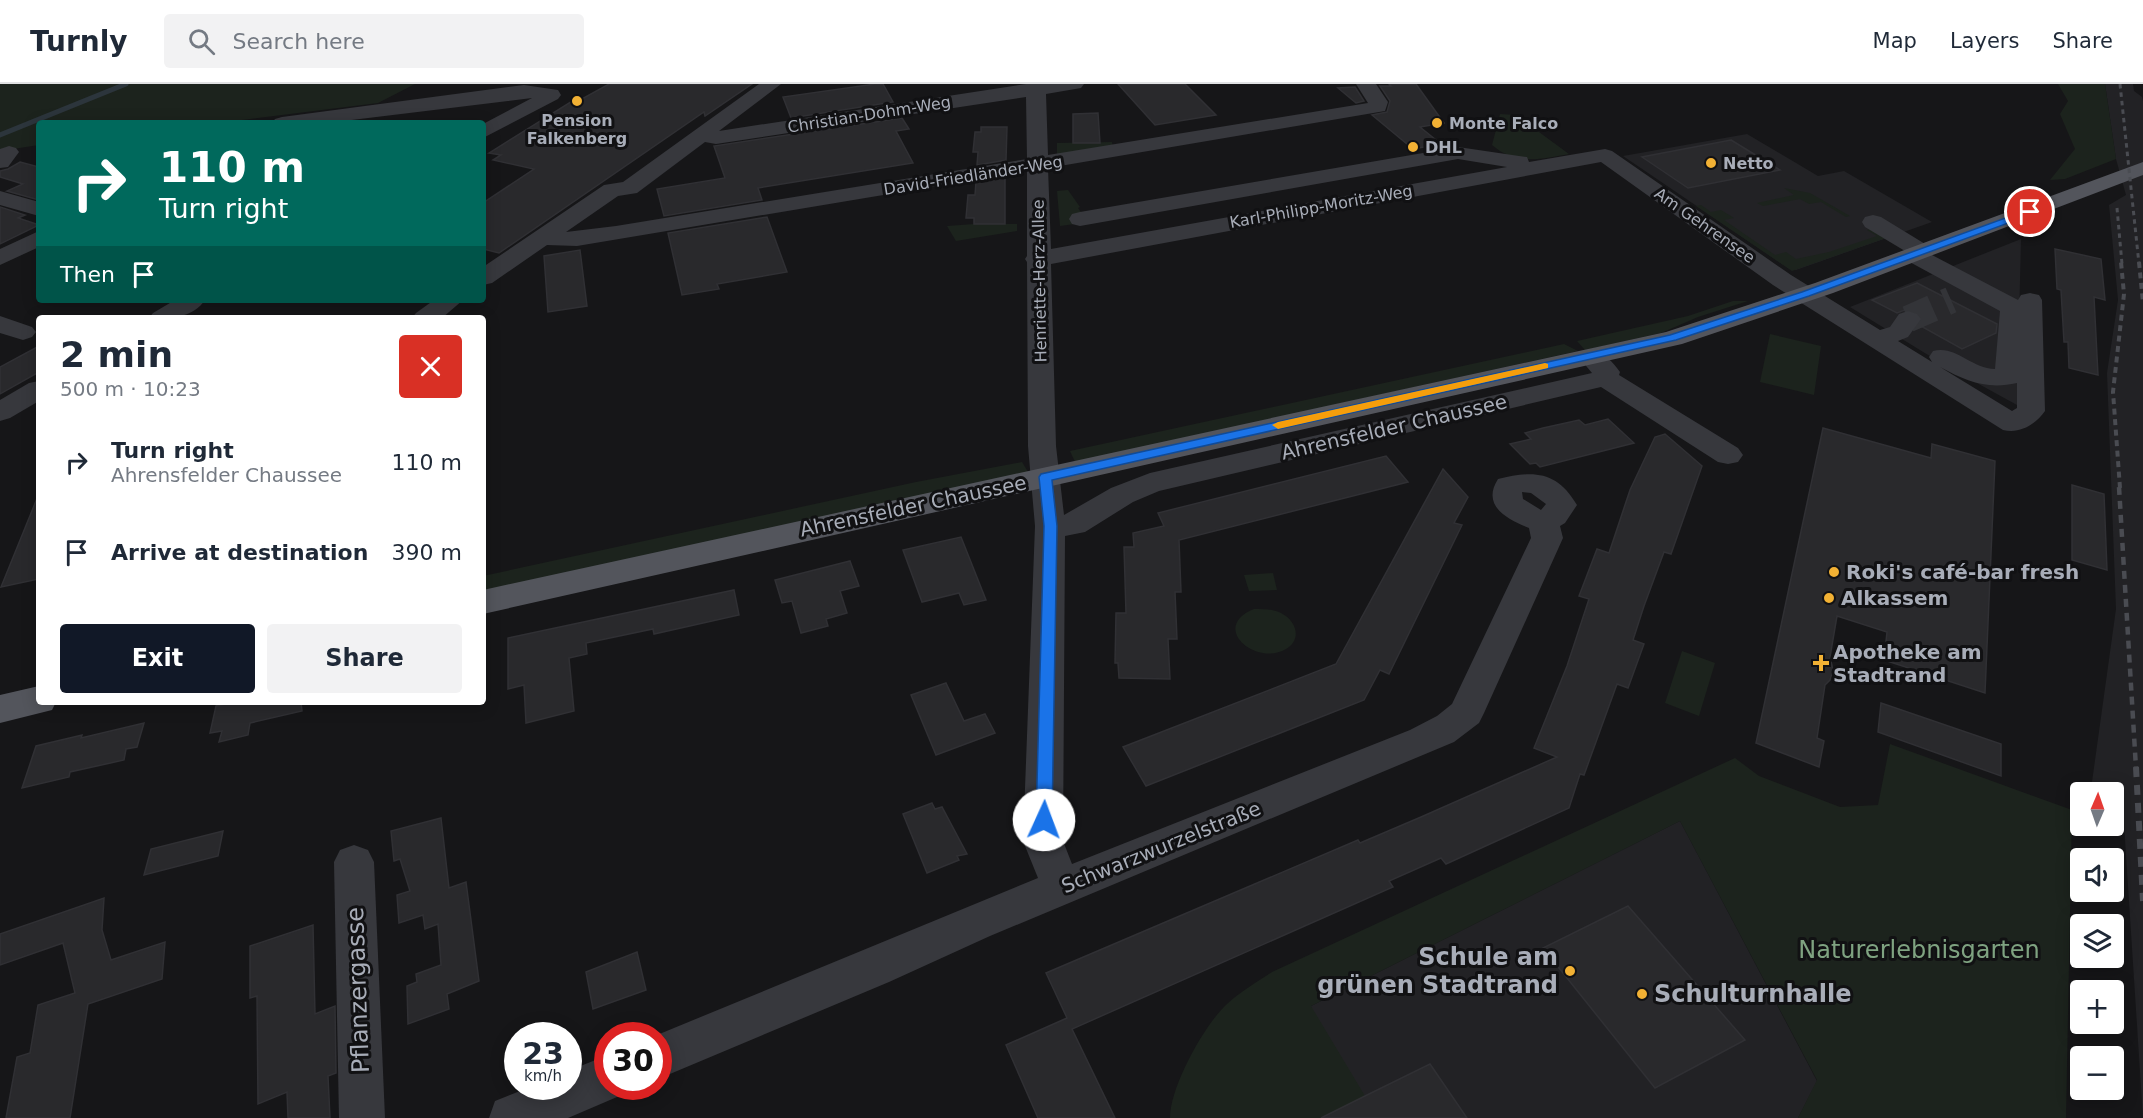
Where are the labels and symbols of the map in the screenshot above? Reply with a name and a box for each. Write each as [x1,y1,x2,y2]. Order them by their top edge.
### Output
street label: Christian-Dohm-Weg [786,92,952,137]
marker: Pension Falkenberg [570,94,584,108]
place label: Pension Falkenberg [527,111,627,148]
place label: Monte Falco [1449,114,1558,133]
marker: Monte Falco [1430,116,1444,130]
place label: DHL [1425,138,1462,157]
marker: DHL [1406,140,1420,154]
street label: David-Friedländer-Weg [882,152,1064,199]
place label: Netto [1723,154,1774,173]
marker: Netto [1704,156,1718,170]
street label: Karl-Philipp-Moritz-Weg [1228,181,1414,232]
street label: Am Gehrensee [1651,184,1759,267]
pin [2004,186,2055,237]
street label: Henriette-Herz-Allee [1029,199,1050,363]
street label: Ahrensfelder Chaussee [1279,389,1509,465]
street label: Ahrensfelder Chaussee [798,470,1028,542]
place label: Roki's café-bar fresh [1846,560,2079,584]
marker: Roki's café-bar fresh [1827,565,1841,579]
place label: Alkassem [1841,586,1948,610]
marker: Alkassem [1822,591,1836,605]
place label: Apotheke am Stadtrand [1833,640,1982,687]
marker: Apotheke am Stadtrand [1814,656,1828,670]
north arrow [2070,782,2124,836]
position arrow [1012,788,1076,852]
street label: Schwarzwurzelstraße [1058,796,1264,898]
street label: Pflanzergasse [341,907,375,1073]
park label: Naturerlebnisgarten [1798,936,2040,964]
place label: Schule am grünen Stadtrand [1317,943,1558,999]
marker: Schule am grünen Stadtrand [1563,964,1577,978]
place label: Schulturnhalle [1654,980,1851,1008]
marker: Schulturnhalle [1635,987,1649,1001]
speed limit sign: 30 [594,1022,672,1100]

